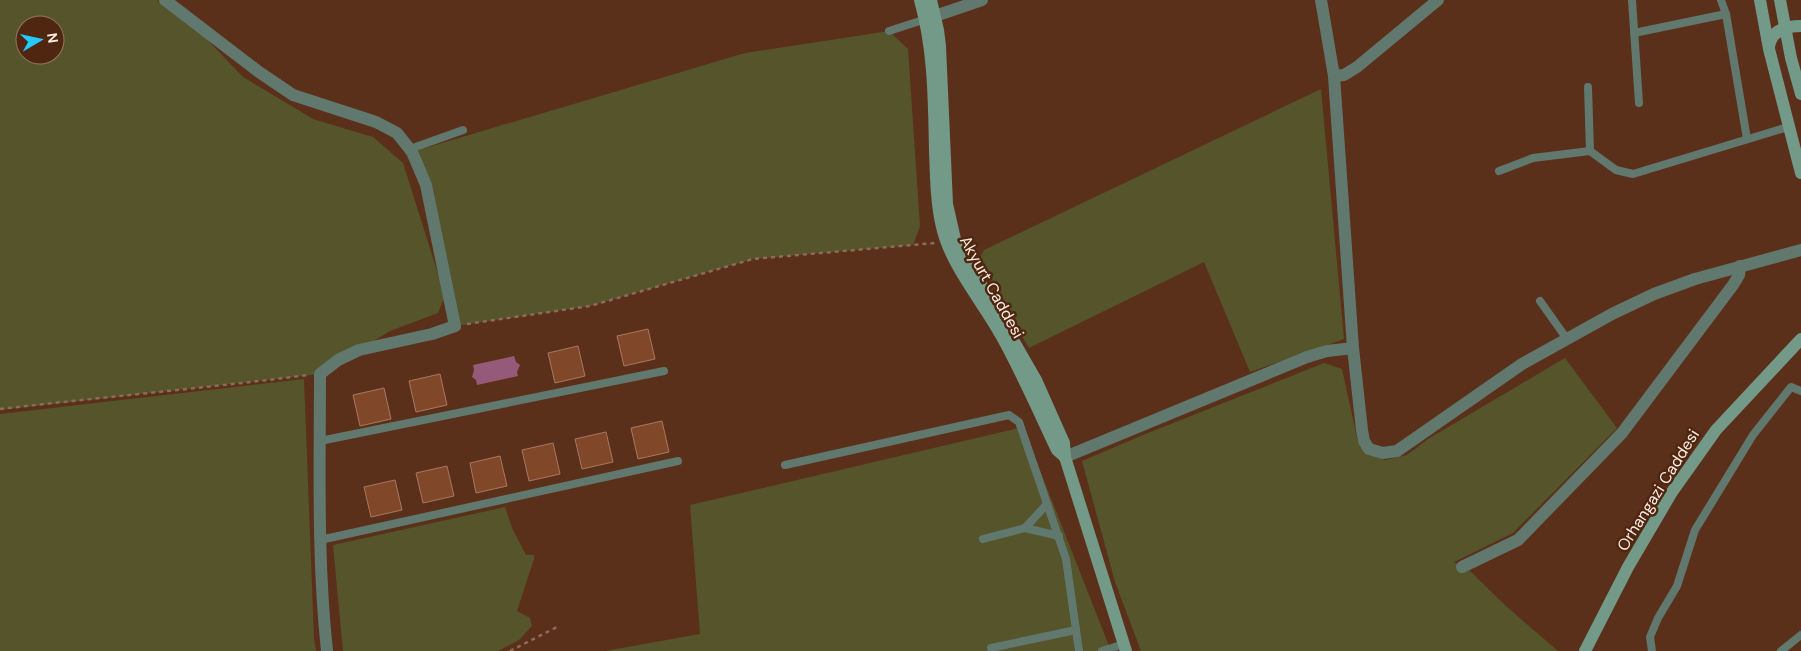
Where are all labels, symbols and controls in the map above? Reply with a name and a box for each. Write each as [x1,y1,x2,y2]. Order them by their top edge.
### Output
north arrow [15,15,65,65]
text: N [43,32,63,44]
street label: Akyurt Caddesi [955,232,1029,342]
street label: Orhangazi Caddesi [1612,425,1704,555]

